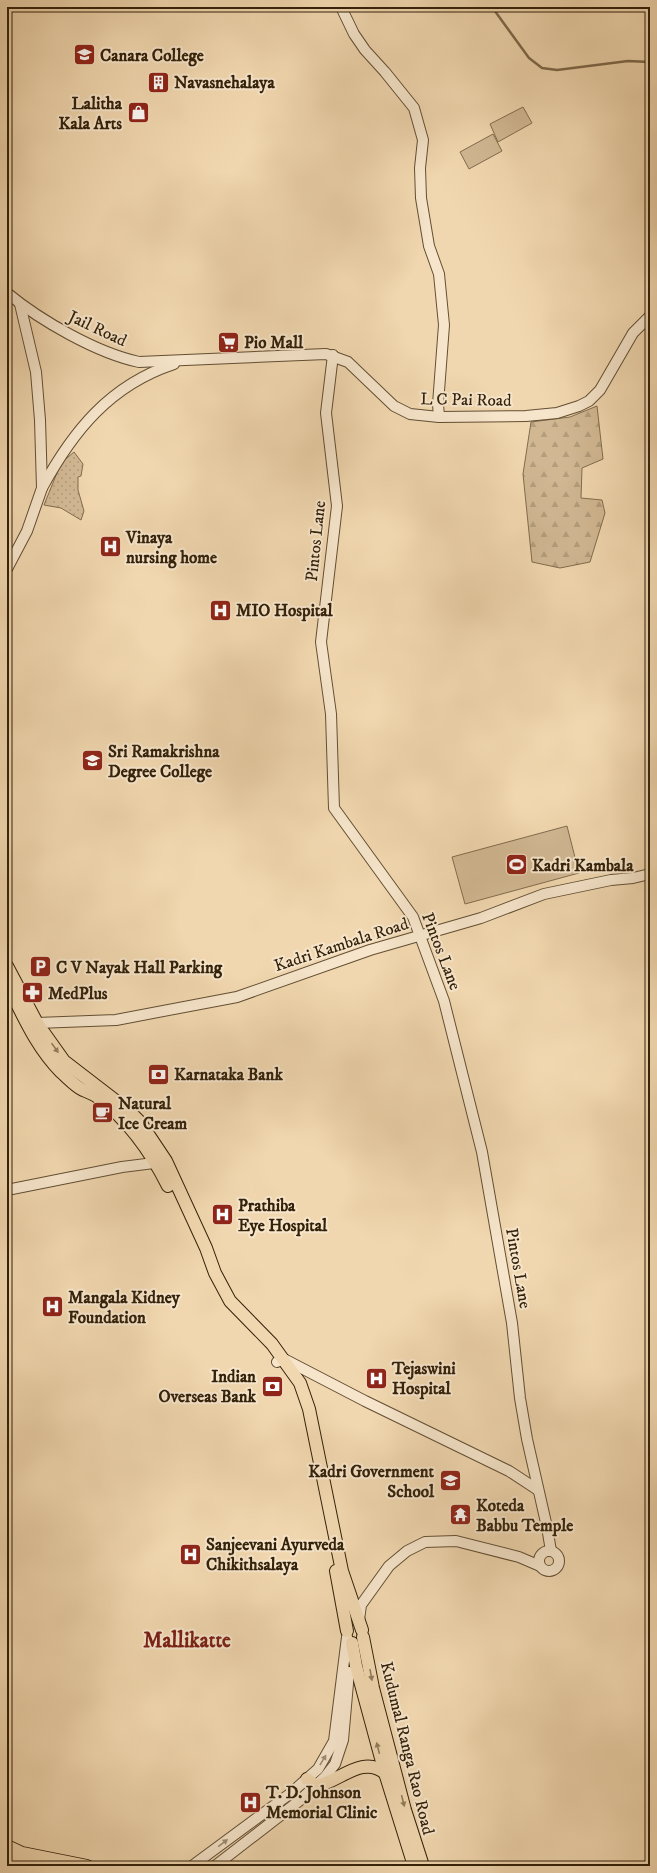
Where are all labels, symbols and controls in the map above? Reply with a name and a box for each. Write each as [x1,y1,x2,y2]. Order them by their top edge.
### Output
school or university icon: Canara College [72,42,98,68]
place label: Canara College [100,45,204,67]
building icon: Navasnehalaya [146,69,172,95]
place label: Navasnehalaya [174,72,275,94]
place label: Lalitha Kala Arts [59,93,123,135]
shop icon: Lalitha Kala Arts [125,100,151,126]
street label: Jail Road [63,305,131,352]
supermarket icon: Pio Mall [215,329,241,355]
place label: Pio Mall [244,332,304,354]
street label: L C Pai Road [420,388,512,412]
street label: Pintos Lane [301,499,331,583]
place label: Vinaya nursing home [125,527,217,569]
hospital icon: Vinaya nursing home [97,534,123,560]
hospital icon: MIO Hospital [208,597,234,623]
place label: MIO Hospital [236,600,334,622]
place label: Sri Ramakrishna Degree College [108,741,220,783]
school or university icon: Sri Ramakrishna Degree College [79,748,105,774]
sports icon: Kadri Kambala [503,852,529,878]
place label: Kadri Kambala [532,855,634,877]
street label: Pintos Lane [416,909,466,993]
street label: Kadri Kambala Road [271,913,412,977]
parking icon: C V Nayak Hall Parking [27,954,53,980]
place label: C V Nayak Hall Parking [56,957,223,979]
pharmacy icon: MedPlus [19,980,45,1006]
place label: MedPlus [48,983,108,1005]
one-way arrow [51,1043,59,1053]
bank icon: Karnataka Bank [145,1061,171,1087]
place label: Karnataka Bank [174,1064,283,1086]
place label: Natural Ice Cream [118,1093,188,1135]
cafe icon: Natural Ice Cream [89,1100,115,1126]
place label: Prathiba Eye Hospital [238,1195,328,1237]
hospital icon: Prathiba Eye Hospital [209,1202,235,1228]
street label: Pintos Lane [500,1226,536,1310]
place label: Mangala Kidney Foundation [68,1287,181,1329]
hospital icon: Mangala Kidney Foundation [40,1294,66,1320]
place label: Tejaswini Hospital [391,1358,456,1400]
hospital icon: Tejaswini Hospital [363,1365,389,1391]
place label: Indian Overseas Bank [159,1366,257,1408]
bank icon: Indian Overseas Bank [259,1373,285,1399]
place label: Kadri Government School [308,1461,435,1503]
school or university icon: Kadri Government School [437,1468,463,1494]
place label: Koteda Babbu Temple [476,1495,573,1537]
temple icon: Koteda Babbu Temple [448,1502,474,1528]
place label: Sanjeevani Ayurveda Chikithsalaya [206,1534,345,1576]
hospital icon: Sanjeevani Ayurveda Chikithsalaya [178,1541,204,1567]
district label: Mallikatte [143,1628,231,1654]
street label: Kudumal Ranga Rao Road [375,1659,439,1838]
one-way arrow [368,1669,374,1682]
one-way arrow [375,1742,381,1754]
one-way arrow [319,1754,326,1766]
place label: T. D. Johnson Memorial Clinic [265,1782,378,1824]
hospital icon: T. D. Johnson Memorial Clinic [237,1789,263,1815]
one-way arrow [400,1796,406,1808]
one-way arrow [218,1838,229,1847]

